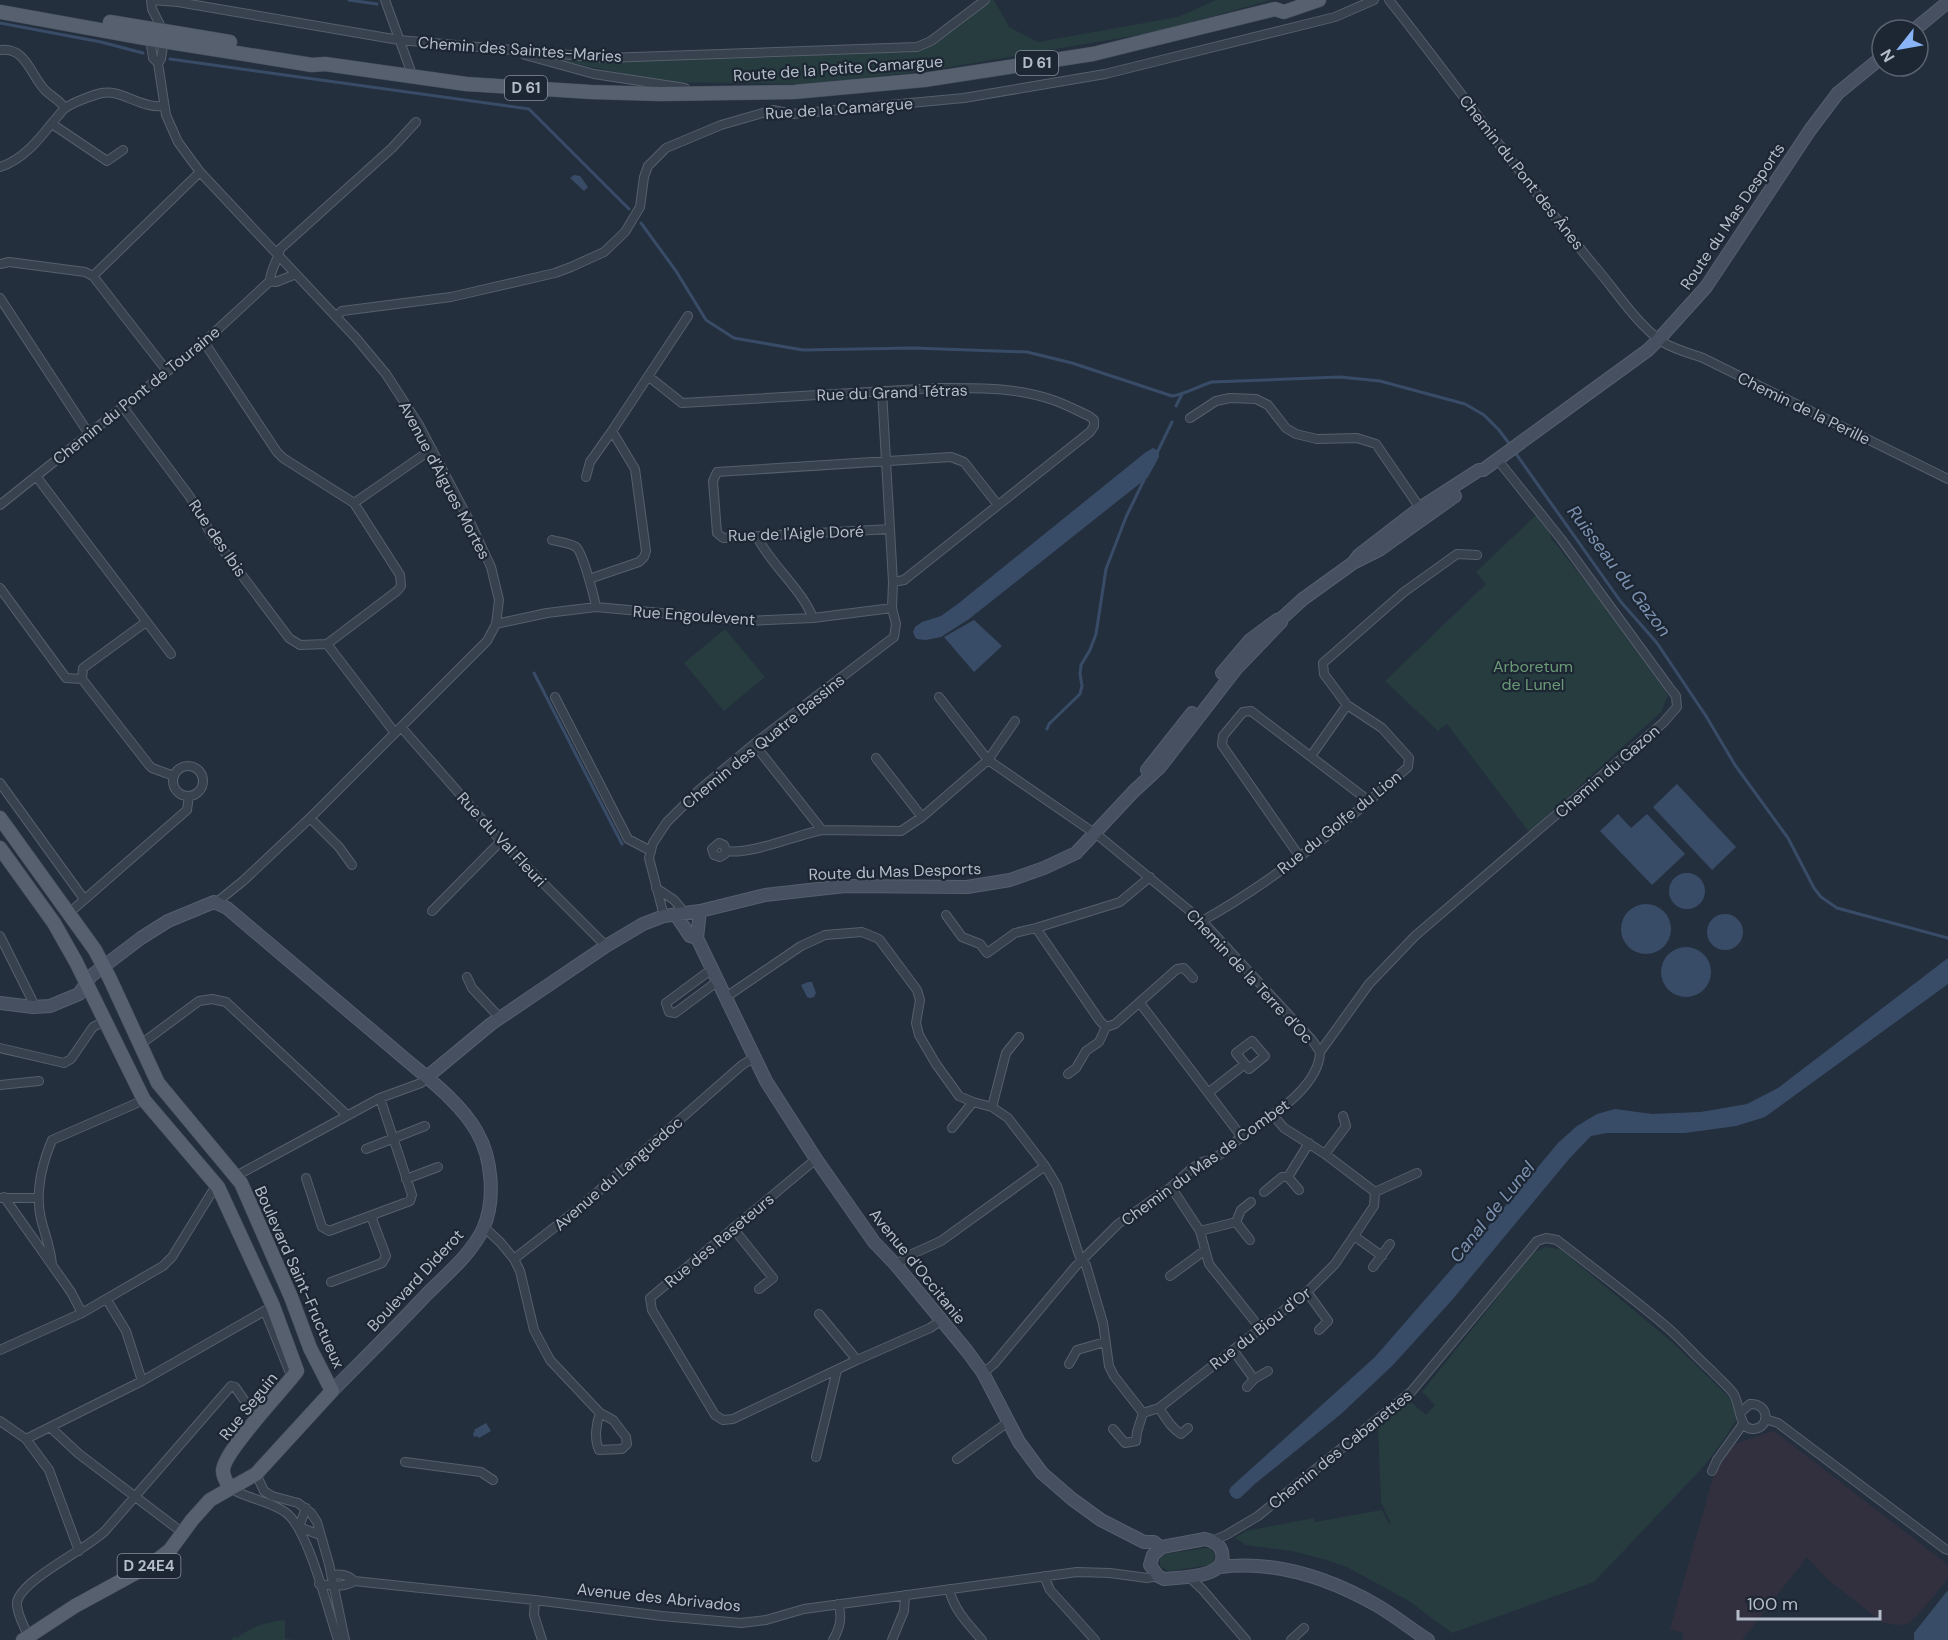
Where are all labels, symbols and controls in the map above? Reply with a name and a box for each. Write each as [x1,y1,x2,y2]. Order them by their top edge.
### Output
north arrow [1870,18,1930,78]
street label: Chemin des Saintes-Maries [417,32,623,67]
text: N [1876,45,1900,66]
street label: Route de la Petite Camargue [732,51,944,86]
road number: D 61 [1016,51,1058,75]
road number: D 61 [505,76,547,100]
street label: Chemin du Pont des Ânes [1455,91,1589,254]
street label: Rue de la Camargue [764,93,914,124]
street label: Route du Mas Desports [1675,139,1789,294]
street label: Chemin du Pont de Touraine [48,321,224,469]
street label: Chemin de la Perille [1734,367,1874,450]
street label: Rue du Grand Tétras [816,379,968,406]
street label: Avenue d'Aigues Mortes [394,398,495,563]
street label: Rue des Ibis [184,495,251,581]
water label: Ruisseau du Gazon [1562,500,1676,642]
street label: Rue de l'Aigle Doré [728,521,864,546]
street label: Rue Engoulevent [632,601,756,630]
park label: Arboretum de Lunel [1493,656,1573,695]
street label: Chemin des Quatre Bassins [678,669,849,814]
street label: Chemin du Gazon [1551,720,1664,822]
street label: Rue du Golfe du Lion [1273,766,1406,879]
street label: Rue du Val Fleuri [452,788,551,891]
street label: Route du Mas Desports [808,858,982,885]
street label: Chemin de la Terre d'Oc [1182,905,1318,1048]
street label: Chemin du Mas de Combet [1117,1094,1294,1231]
street label: Avenue du Languedoc [549,1112,687,1235]
water label: Canal de Lunel [1444,1156,1541,1267]
street label: Boulevard Saint-Fructueux [250,1183,349,1372]
street label: Rue des Raseteurs [660,1188,778,1292]
street label: Avenue d'Occitanie [865,1204,971,1328]
street label: Boulevard Diderot [363,1225,468,1336]
street label: Rue du Biou d'Or [1205,1282,1315,1374]
street label: Rue Seguin [215,1368,282,1445]
street label: Chemin des Cabanettes [1264,1385,1416,1514]
road number: D 24E4 [118,1554,180,1578]
street label: Avenue des Abrivados [576,1578,742,1617]
scale bar [1738,1583,1880,1621]
text: 100 m [1747,1592,1798,1616]

